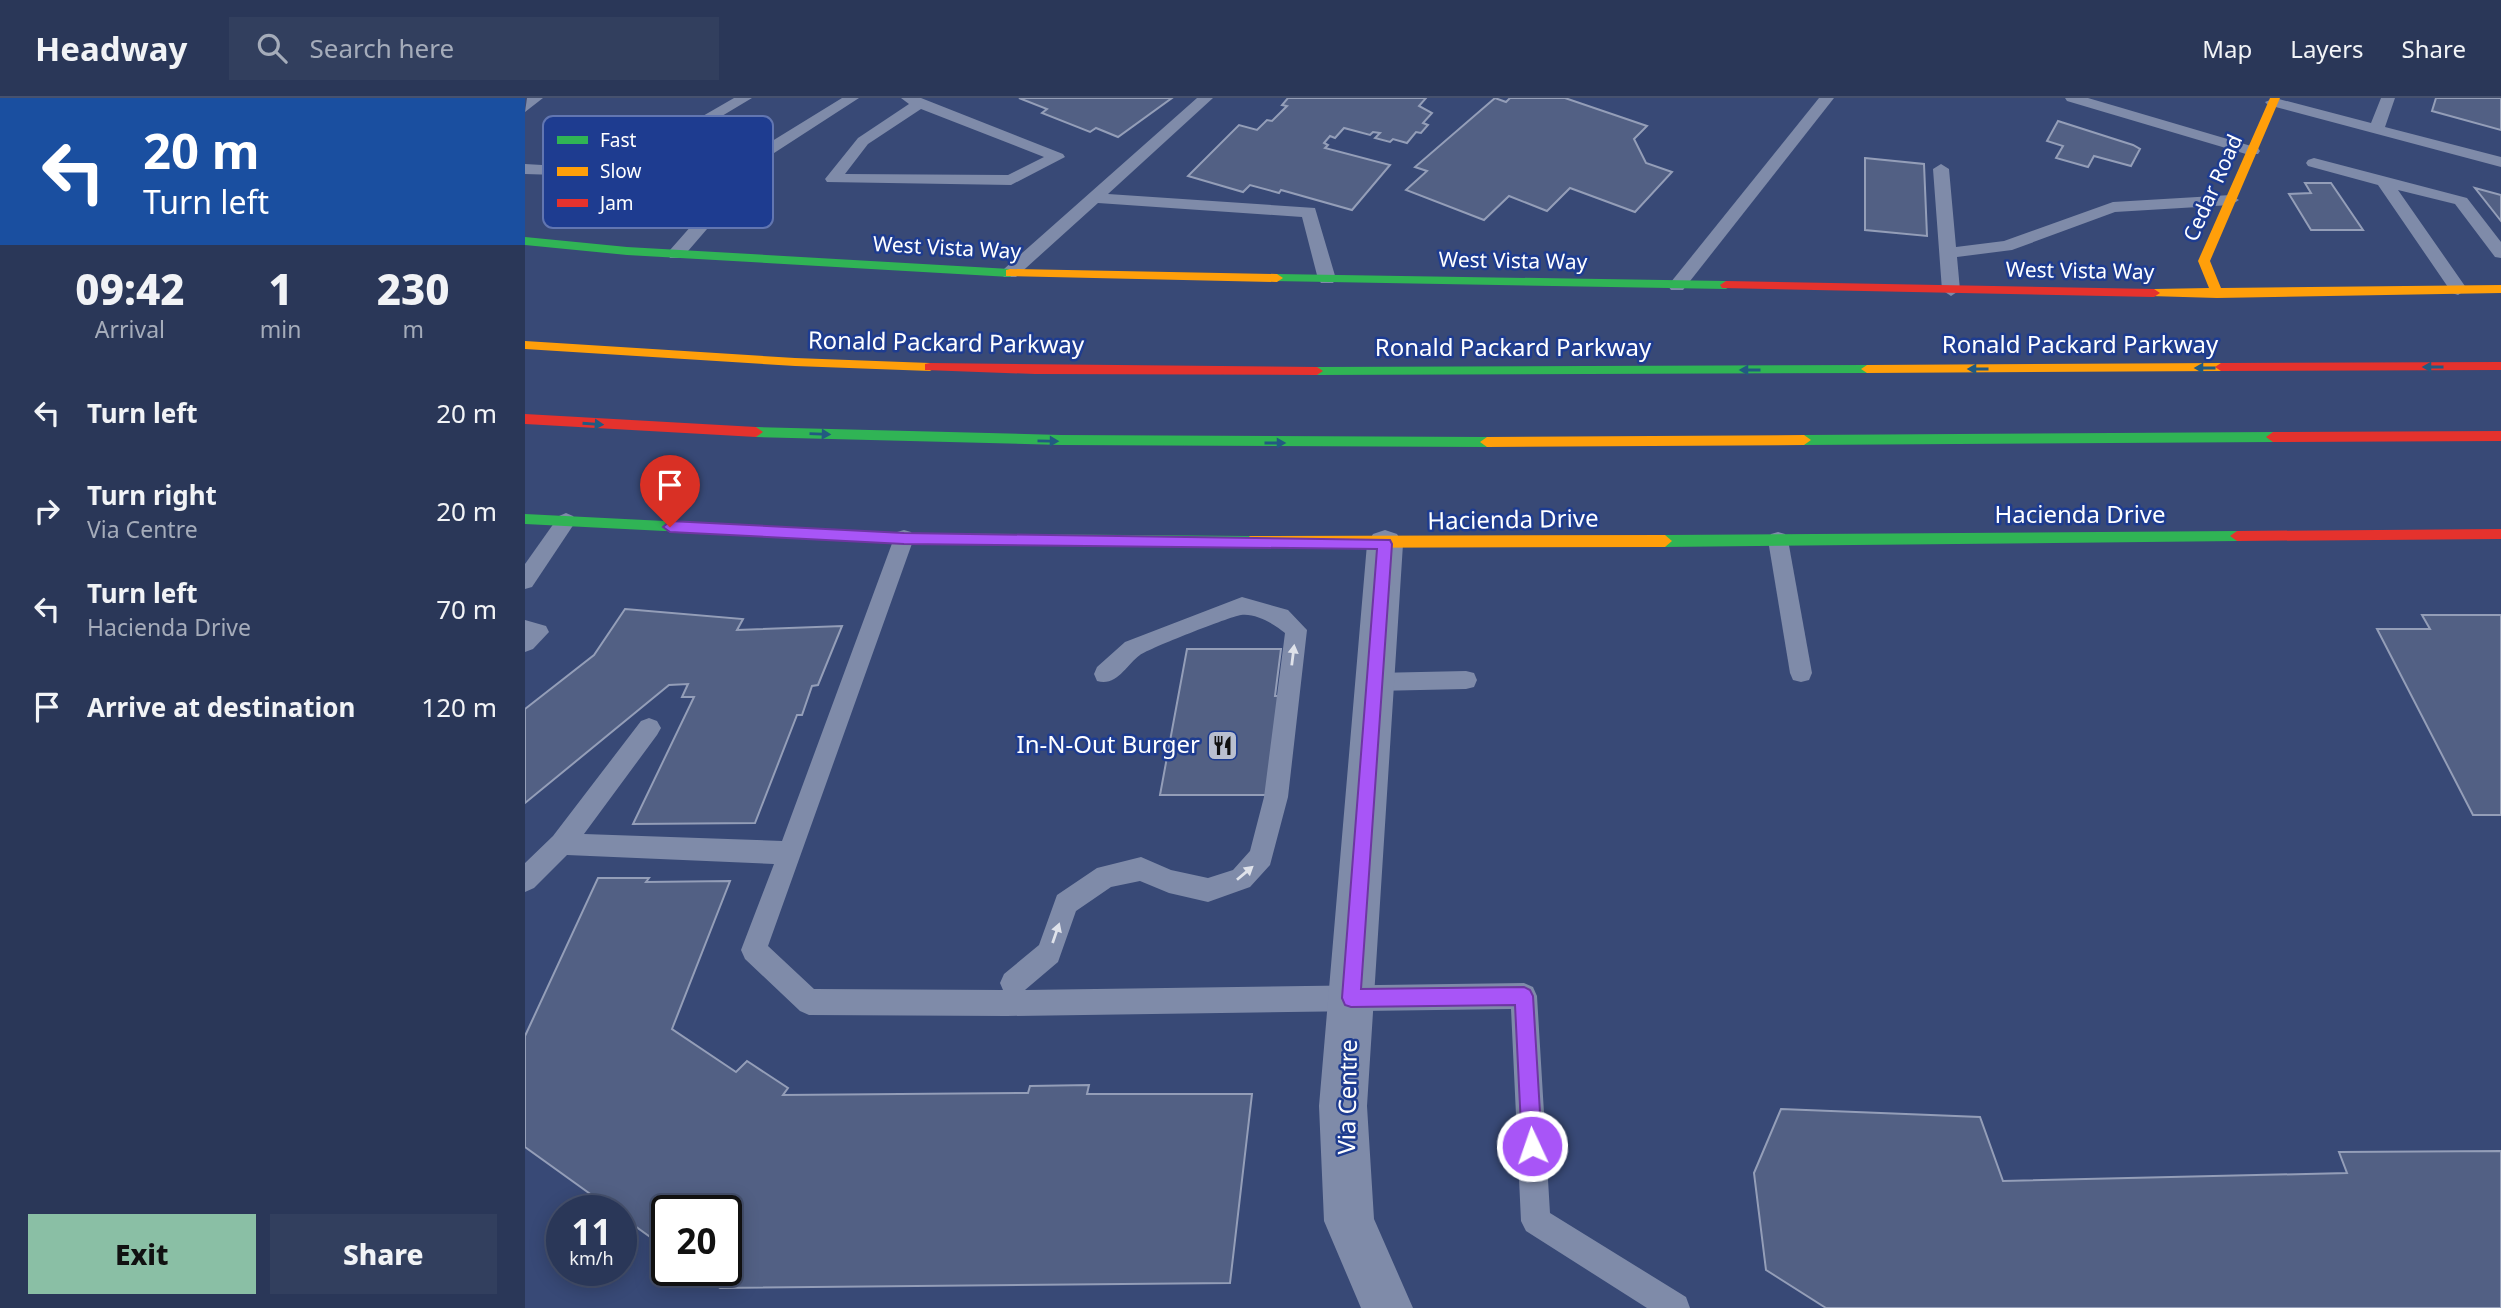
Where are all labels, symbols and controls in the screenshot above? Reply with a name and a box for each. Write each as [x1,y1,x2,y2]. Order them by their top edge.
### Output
search box [229,17,719,80]
text: Headway [35,26,187,71]
icon: search [253,29,291,67]
text: Search here [309,30,454,66]
text: Map [2202,32,2252,65]
text: Layers [2290,32,2364,65]
text: Share [2402,32,2466,65]
legend [543,116,773,228]
text: 20 m [143,117,260,183]
icon: left [28,126,119,217]
text: Fast [600,127,637,153]
street label: Cedar Road [2176,130,2248,246]
text: Slow [600,158,641,184]
text: Turn left [143,180,269,223]
text: Jam [598,190,634,216]
street label: West Vista Way [872,229,1022,265]
street label: West Vista Way [1439,245,1588,275]
street label: West Vista Way [2006,255,2155,285]
text: 09:42 [75,260,184,317]
text: 1 [268,260,293,317]
text: 230 [377,260,450,317]
text: Arrival [95,313,165,345]
text: min [260,313,301,345]
text: m [402,313,424,345]
street label: Ronald Packard Parkway [808,323,1085,360]
street label: Ronald Packard Parkway [1942,327,2219,360]
street label: Ronald Packard Parkway [1375,330,1652,363]
one-way arrow [2422,361,2444,373]
one-way arrow [2194,362,2216,374]
one-way arrow [1967,363,1989,375]
one-way arrow [1739,364,1761,376]
icon: left [28,394,66,432]
text: Turn left [87,395,198,431]
text: 20 m [436,395,497,431]
one-way arrow [582,418,604,429]
one-way arrow [810,429,832,440]
one-way arrow [1037,435,1059,447]
one-way arrow [1264,437,1286,449]
pin [640,455,700,527]
icon: arrive [651,466,689,504]
text: Turn right [87,477,217,513]
icon: right [28,492,66,530]
text: 20 m [436,493,497,529]
street label: Hacienda Drive [1994,497,2166,530]
street label: Hacienda Drive [1427,501,1599,536]
text: Via Centre [87,513,198,545]
text: Turn left [87,575,198,611]
icon: left [28,590,66,628]
text: 70 m [436,591,497,627]
text: Hacienda Drive [87,611,251,643]
one-way arrow [1287,644,1298,666]
icon: arrive [28,688,66,726]
text: Arrive at destination [87,689,356,725]
text: 120 m [421,689,497,725]
place label: In-N-Out Burger [1017,727,1200,760]
restaurant icon: In-N-Out Burger [1206,728,1240,762]
one-way arrow [1236,866,1253,881]
one-way arrow [1051,923,1062,944]
street label: Via Centre [1329,1039,1364,1155]
position arrow [1495,1109,1569,1183]
speed limit sign: 20 [651,1195,742,1286]
text: 11 [571,1208,612,1255]
button: Exit [28,1214,256,1294]
button: Share [270,1214,497,1294]
text: km/h [569,1246,614,1270]

